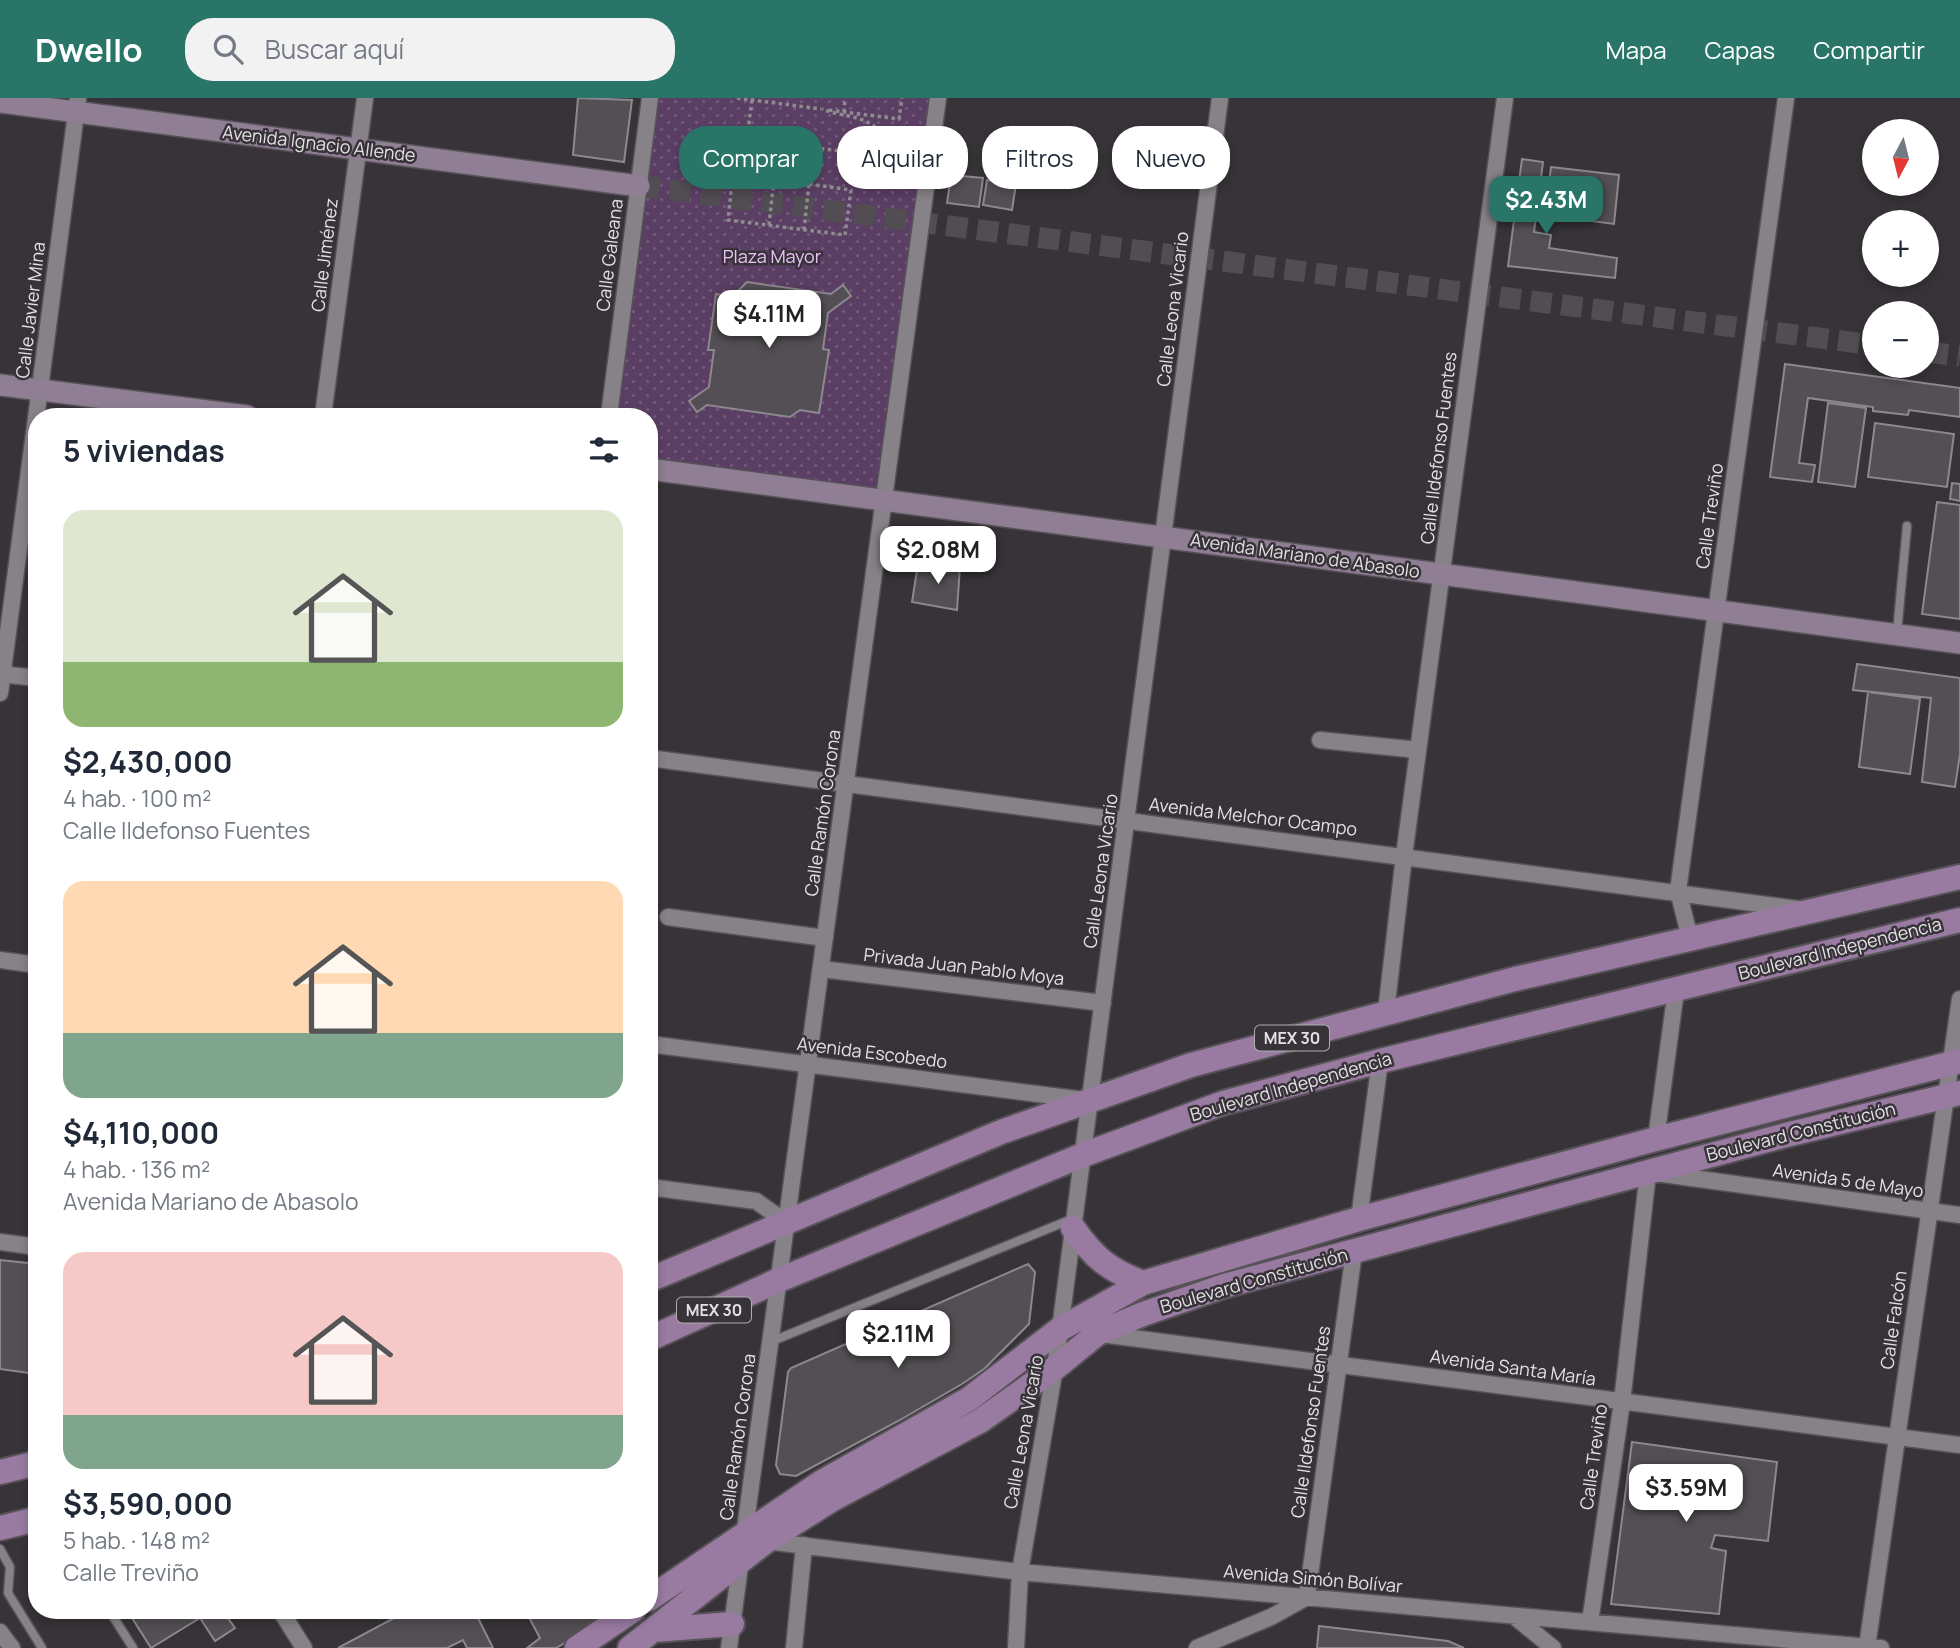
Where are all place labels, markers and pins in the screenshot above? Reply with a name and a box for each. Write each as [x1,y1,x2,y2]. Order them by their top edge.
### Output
pin: $2.43M [1489,176,1603,236]
pin: $4.11M [712,290,826,350]
pin: $2.08M [881,526,995,586]
pin: $2.11M [841,1310,955,1370]
pin: $3.59M [1629,1464,1743,1524]

